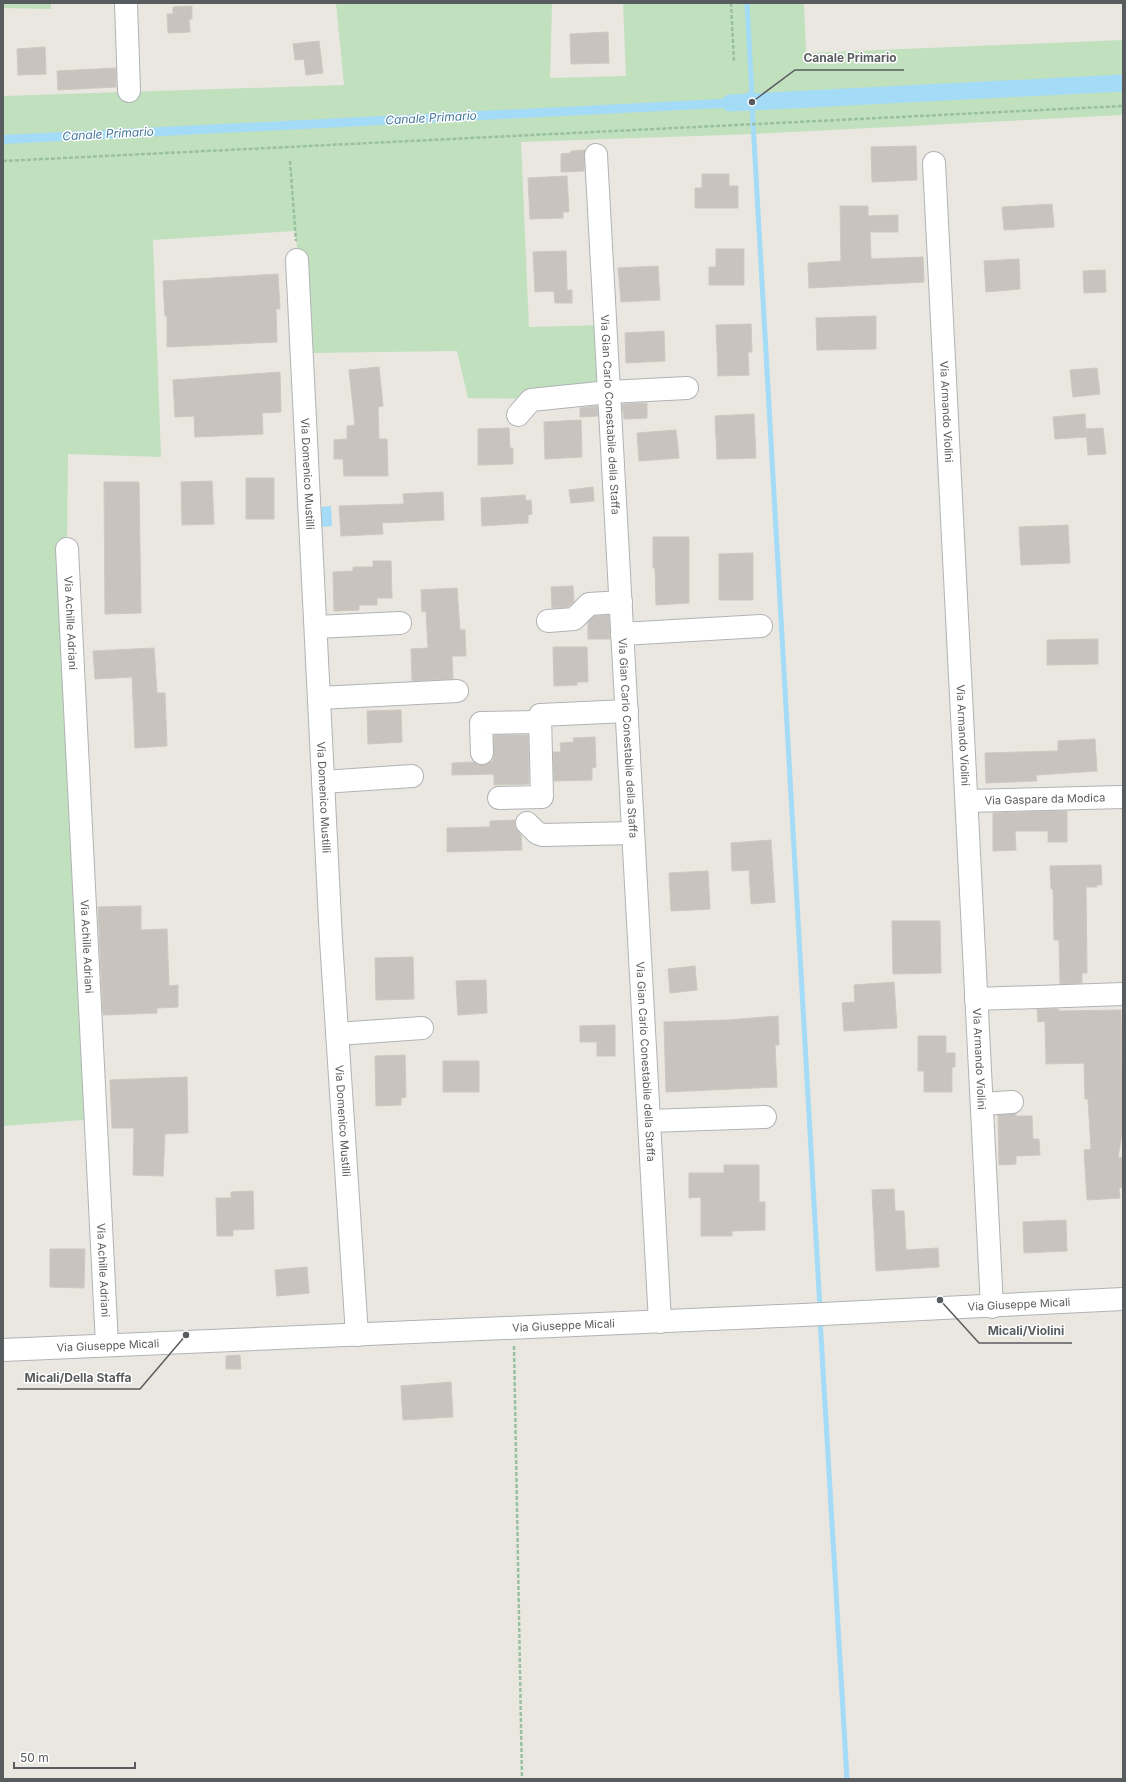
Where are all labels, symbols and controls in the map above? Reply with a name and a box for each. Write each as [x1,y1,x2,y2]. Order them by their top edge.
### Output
callout: Canale Primario [795,46,904,70]
text: Canale Primario [803,50,897,65]
water label: Canale Primario [385,108,477,127]
water label: Canale Primario [62,124,154,143]
street label: Via Gian Carlo Conestabile della Staffa [598,314,623,515]
street label: Via Armando Violini [937,361,956,463]
street label: Via Domenico Mustilli [298,418,317,530]
street label: Via Achille Adriani [61,576,80,670]
street label: Via Gian Carlo Conestabile della Staffa [616,638,640,839]
street label: Via Armando Violini [953,684,973,786]
street label: Via Domenico Mustilli [314,741,334,854]
street label: Via Gaspare da Modica [984,790,1106,808]
street label: Via Achille Adriani [78,899,96,994]
street label: Via Gian Carlo Conestabile della Staffa [633,961,658,1162]
street label: Via Armando Violini [970,1008,989,1110]
street label: Via Domenico Mustilli [332,1064,354,1177]
street label: Via Achille Adriani [94,1223,113,1317]
street label: Via Giuseppe Micali [967,1295,1071,1314]
street label: Via Giuseppe Micali [512,1316,615,1335]
callout: Micali/Violini [979,1319,1072,1343]
text: Micali/Violini [988,1323,1064,1338]
street label: Via Giuseppe Micali [56,1336,160,1355]
callout: Micali/Della Staffa [17,1365,140,1389]
text: Micali/Della Staffa [25,1370,131,1385]
scale bar [14,1744,135,1770]
text: 50 m [20,1750,49,1765]

